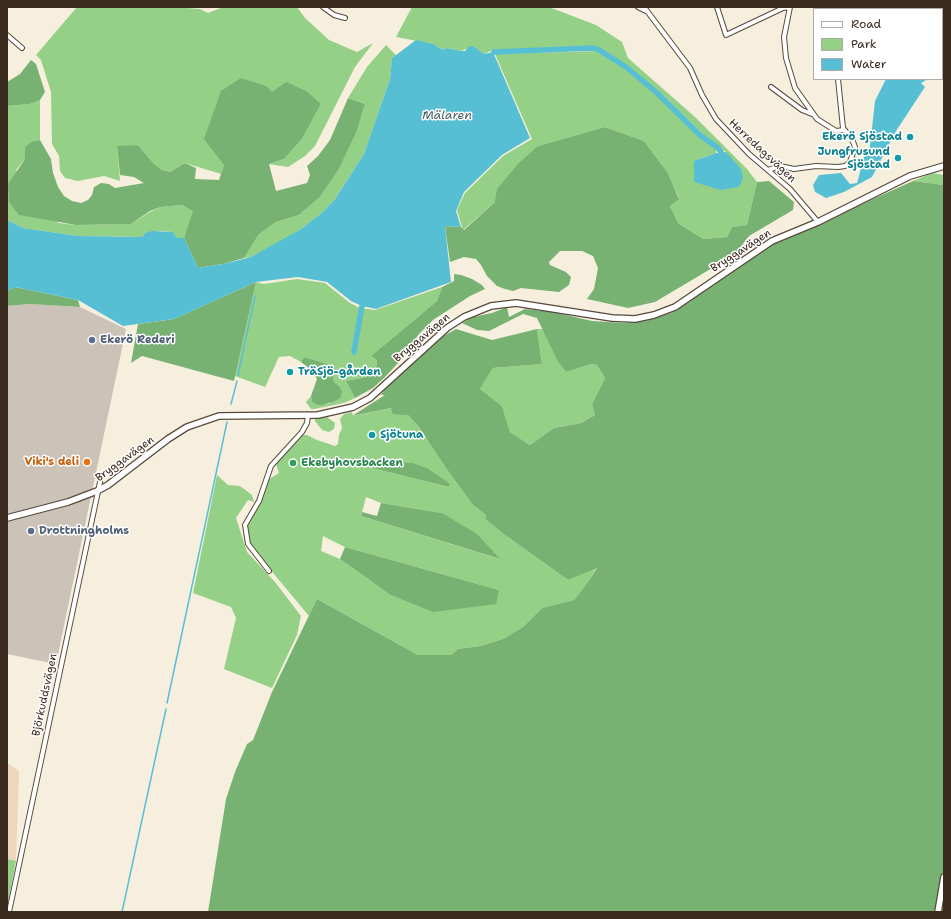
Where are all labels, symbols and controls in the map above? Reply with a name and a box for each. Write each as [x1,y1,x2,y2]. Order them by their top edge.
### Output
legend [813,8,943,80]
text: Road [851,16,881,32]
text: Park [851,36,877,52]
text: Water [851,56,886,72]
water label: Mälaren [422,109,472,123]
street label: Herredagsvägen [726,117,798,185]
place label: Ekerö Sjöstad [822,130,902,144]
marker: Ekerö Sjöstad [905,132,915,142]
place label: Jungfrusund Sjöstad [818,145,890,171]
marker: Jungfrusund Sjöstad [893,153,903,163]
street label: Bryggavägen [708,227,774,275]
street label: Bryggavägen [391,311,453,365]
place label: Ekerö Rederi [100,333,175,347]
marker: Ekerö Rederi [87,335,97,345]
place label: TräSjö-gården [298,365,381,379]
marker: TräSjö-gården [285,367,295,377]
place label: Sjötuna [380,428,424,442]
marker: Sjötuna [367,430,377,440]
street label: Bryggavägen [93,433,157,485]
place label: Viki's deli [25,455,79,469]
place label: Ekebyhovsbacken [301,456,403,470]
marker: Viki's deli [82,457,92,467]
marker: Ekebyhovsbacken [288,458,298,468]
place label: Drottningholms [39,524,129,538]
marker: Drottningholms [26,526,36,536]
street label: Björkuddsvägen [30,653,60,737]

